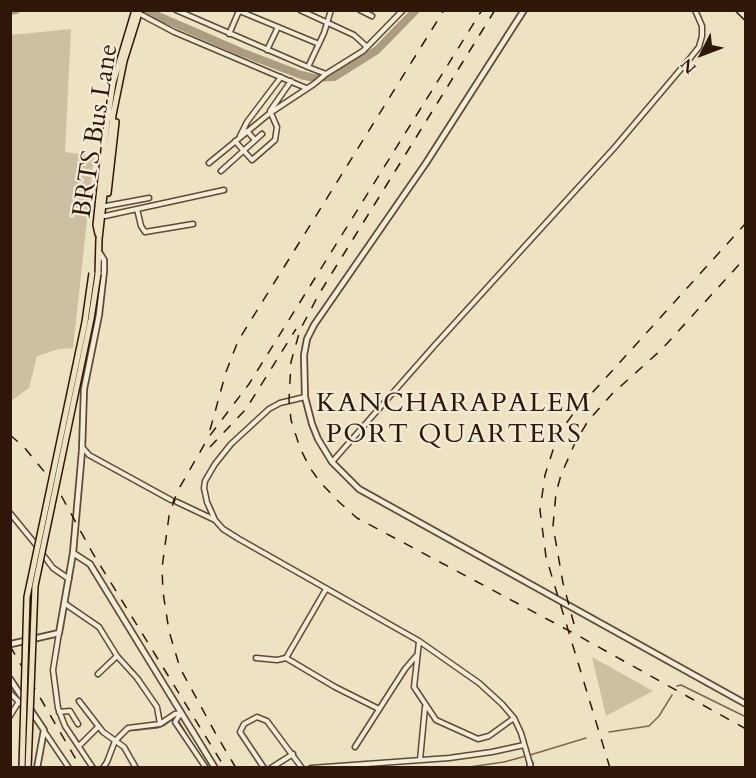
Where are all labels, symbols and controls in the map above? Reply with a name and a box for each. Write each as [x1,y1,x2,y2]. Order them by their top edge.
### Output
north arrow [672,24,732,84]
street label: BRTS Bus Lane [68,42,126,220]
text: N [676,54,701,79]
district label: KANCHARAPALEM PORT QUARTERS [316,389,592,452]

